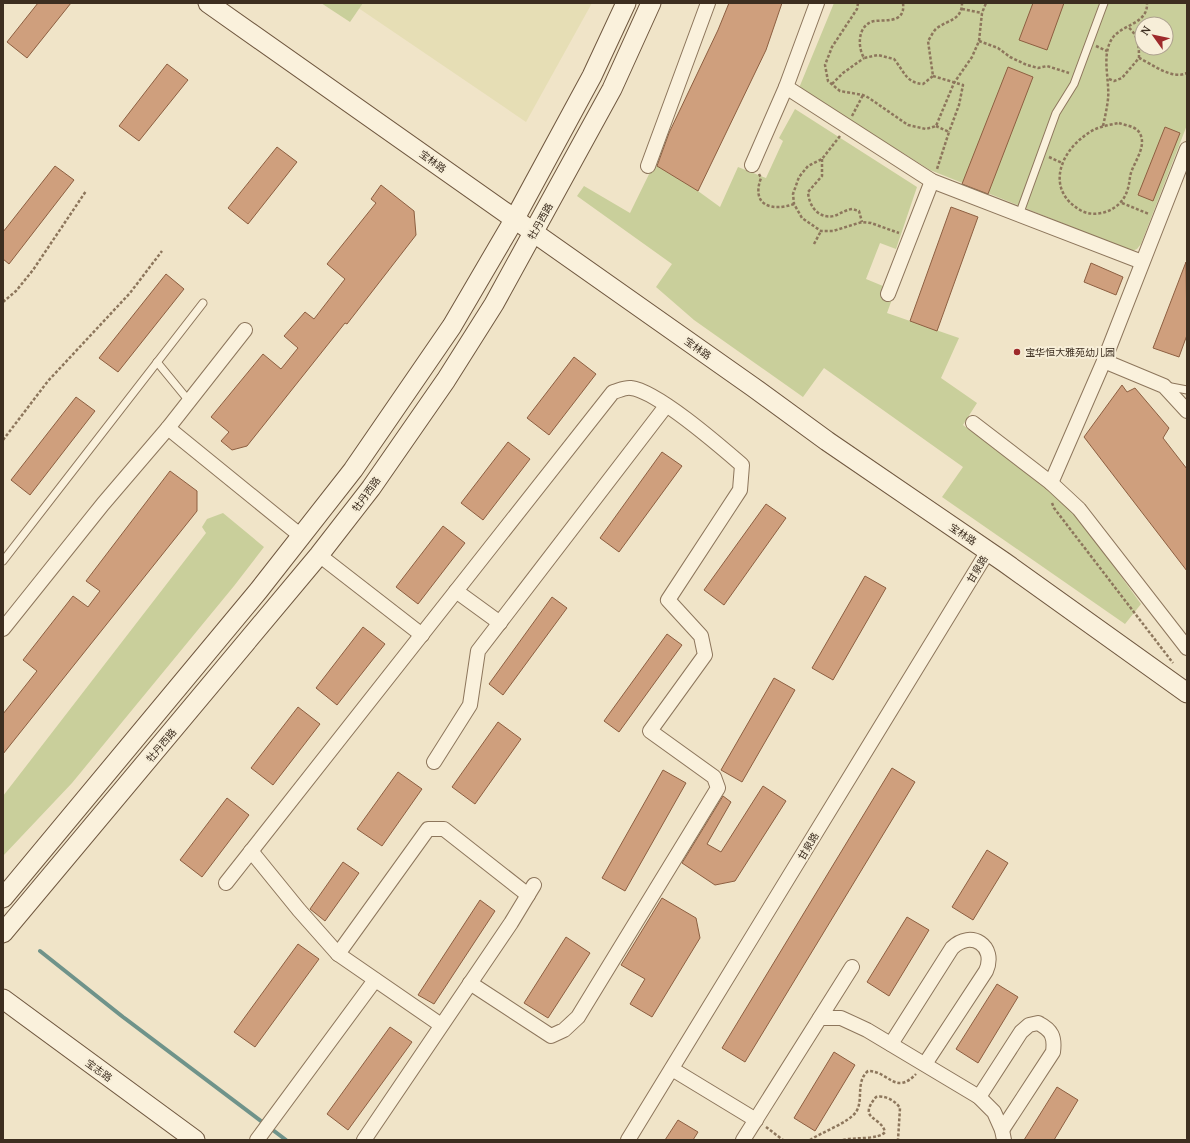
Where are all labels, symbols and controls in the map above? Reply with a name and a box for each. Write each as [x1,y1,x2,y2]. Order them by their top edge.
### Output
north arrow [1134,16,1174,56]
text: N [1137,23,1154,38]
street label: 宝林路 [417,147,449,175]
street label: 牡丹西路 [525,201,556,242]
street label: 宝林路 [682,334,714,362]
place label: 宝华恒大雅苑幼儿园 [1025,346,1115,359]
marker: 宝华恒大雅苑幼儿园 [1012,347,1022,357]
street label: 牡丹西路 [349,474,383,514]
street label: 宝林路 [947,521,979,548]
street label: 甘泉路 [964,553,991,585]
street label: 牡丹西路 [144,726,179,765]
street label: 甘泉路 [795,830,822,862]
street label: 宝志路 [83,1056,115,1084]

